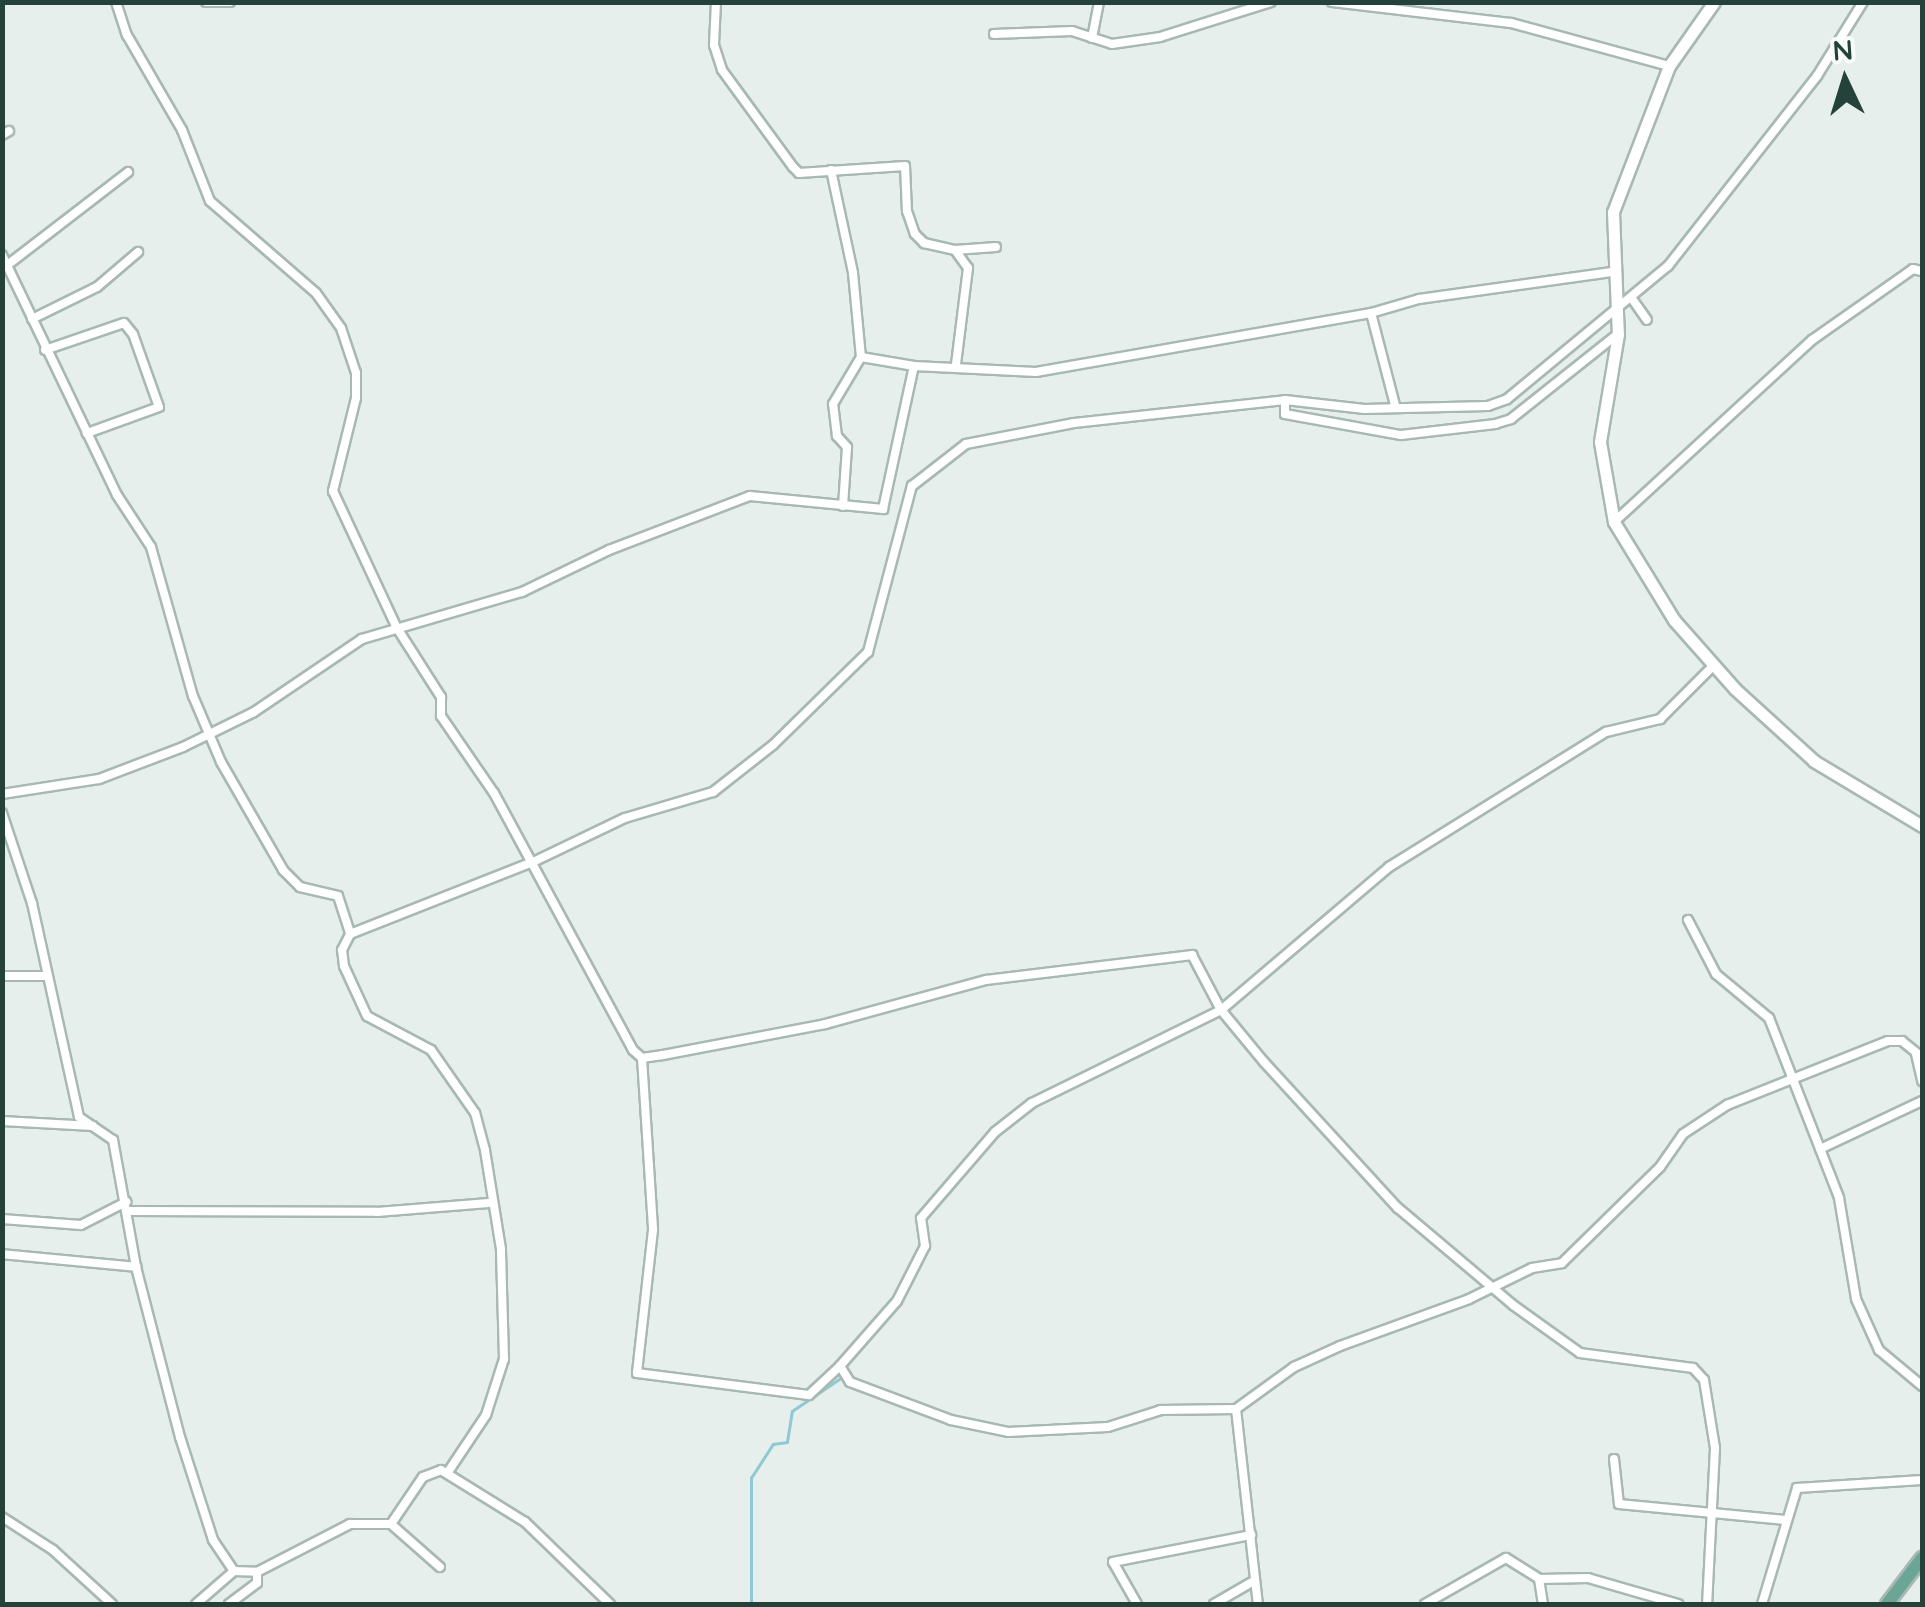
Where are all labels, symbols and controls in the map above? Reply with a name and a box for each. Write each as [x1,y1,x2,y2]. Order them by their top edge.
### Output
north arrow [1795,30,1895,130]
text: N [1831,31,1854,68]

